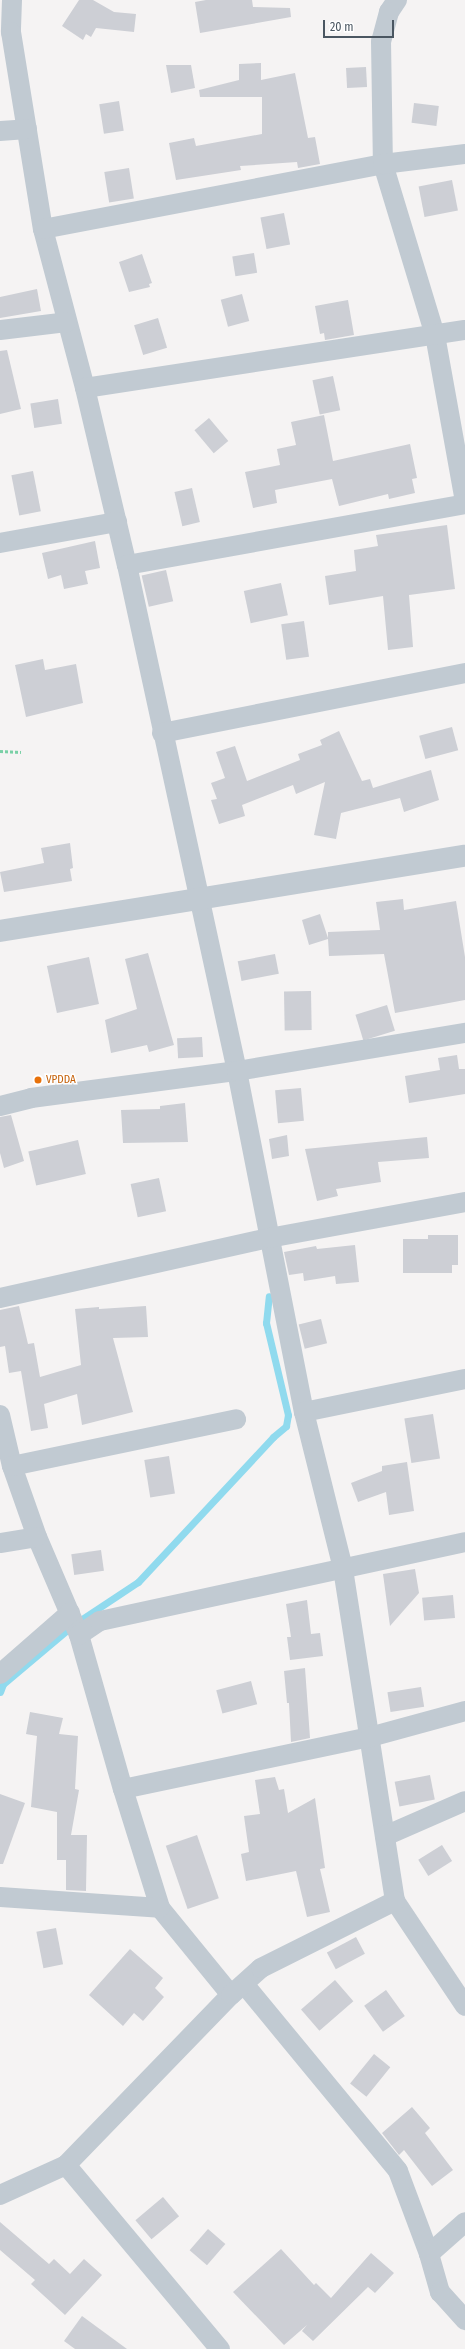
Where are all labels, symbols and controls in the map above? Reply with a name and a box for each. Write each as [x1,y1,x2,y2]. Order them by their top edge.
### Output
scale bar [325,12,396,38]
text: 20 m [330,20,354,34]
place label: VPDDA [46,1073,76,1087]
marker: VPDDA [33,1075,43,1085]

